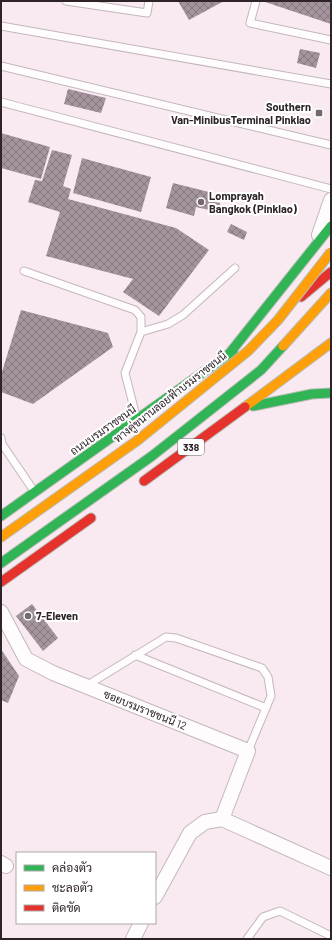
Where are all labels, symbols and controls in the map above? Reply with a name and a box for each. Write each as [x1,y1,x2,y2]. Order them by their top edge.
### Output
place label: Southern Van-MinibusTerminal Pinklao [171,100,311,126]
marker: Southern Van-MinibusTerminal Pinklao [314,108,324,118]
place label: Lomprayah Bangkok (Pinklao) [209,189,297,215]
marker: Lomprayah Bangkok (Pinklao) [196,197,206,207]
street label: ทางคู่ขนานลอยฟ้าบรมราชชนนี [110,348,230,446]
street label: ถนนบรมราชชนนี [67,401,138,457]
road number: 338 [178,439,204,455]
place label: 7-Eleven [36,609,78,622]
marker: 7-Eleven [23,611,33,621]
street label: ซอยบรมราชชนนี 12 [102,686,189,732]
legend [16,852,156,924]
text: คล่องตัว [52,860,92,874]
text: ชะลอตัว [52,880,93,894]
text: ติดขัด [52,900,81,914]

